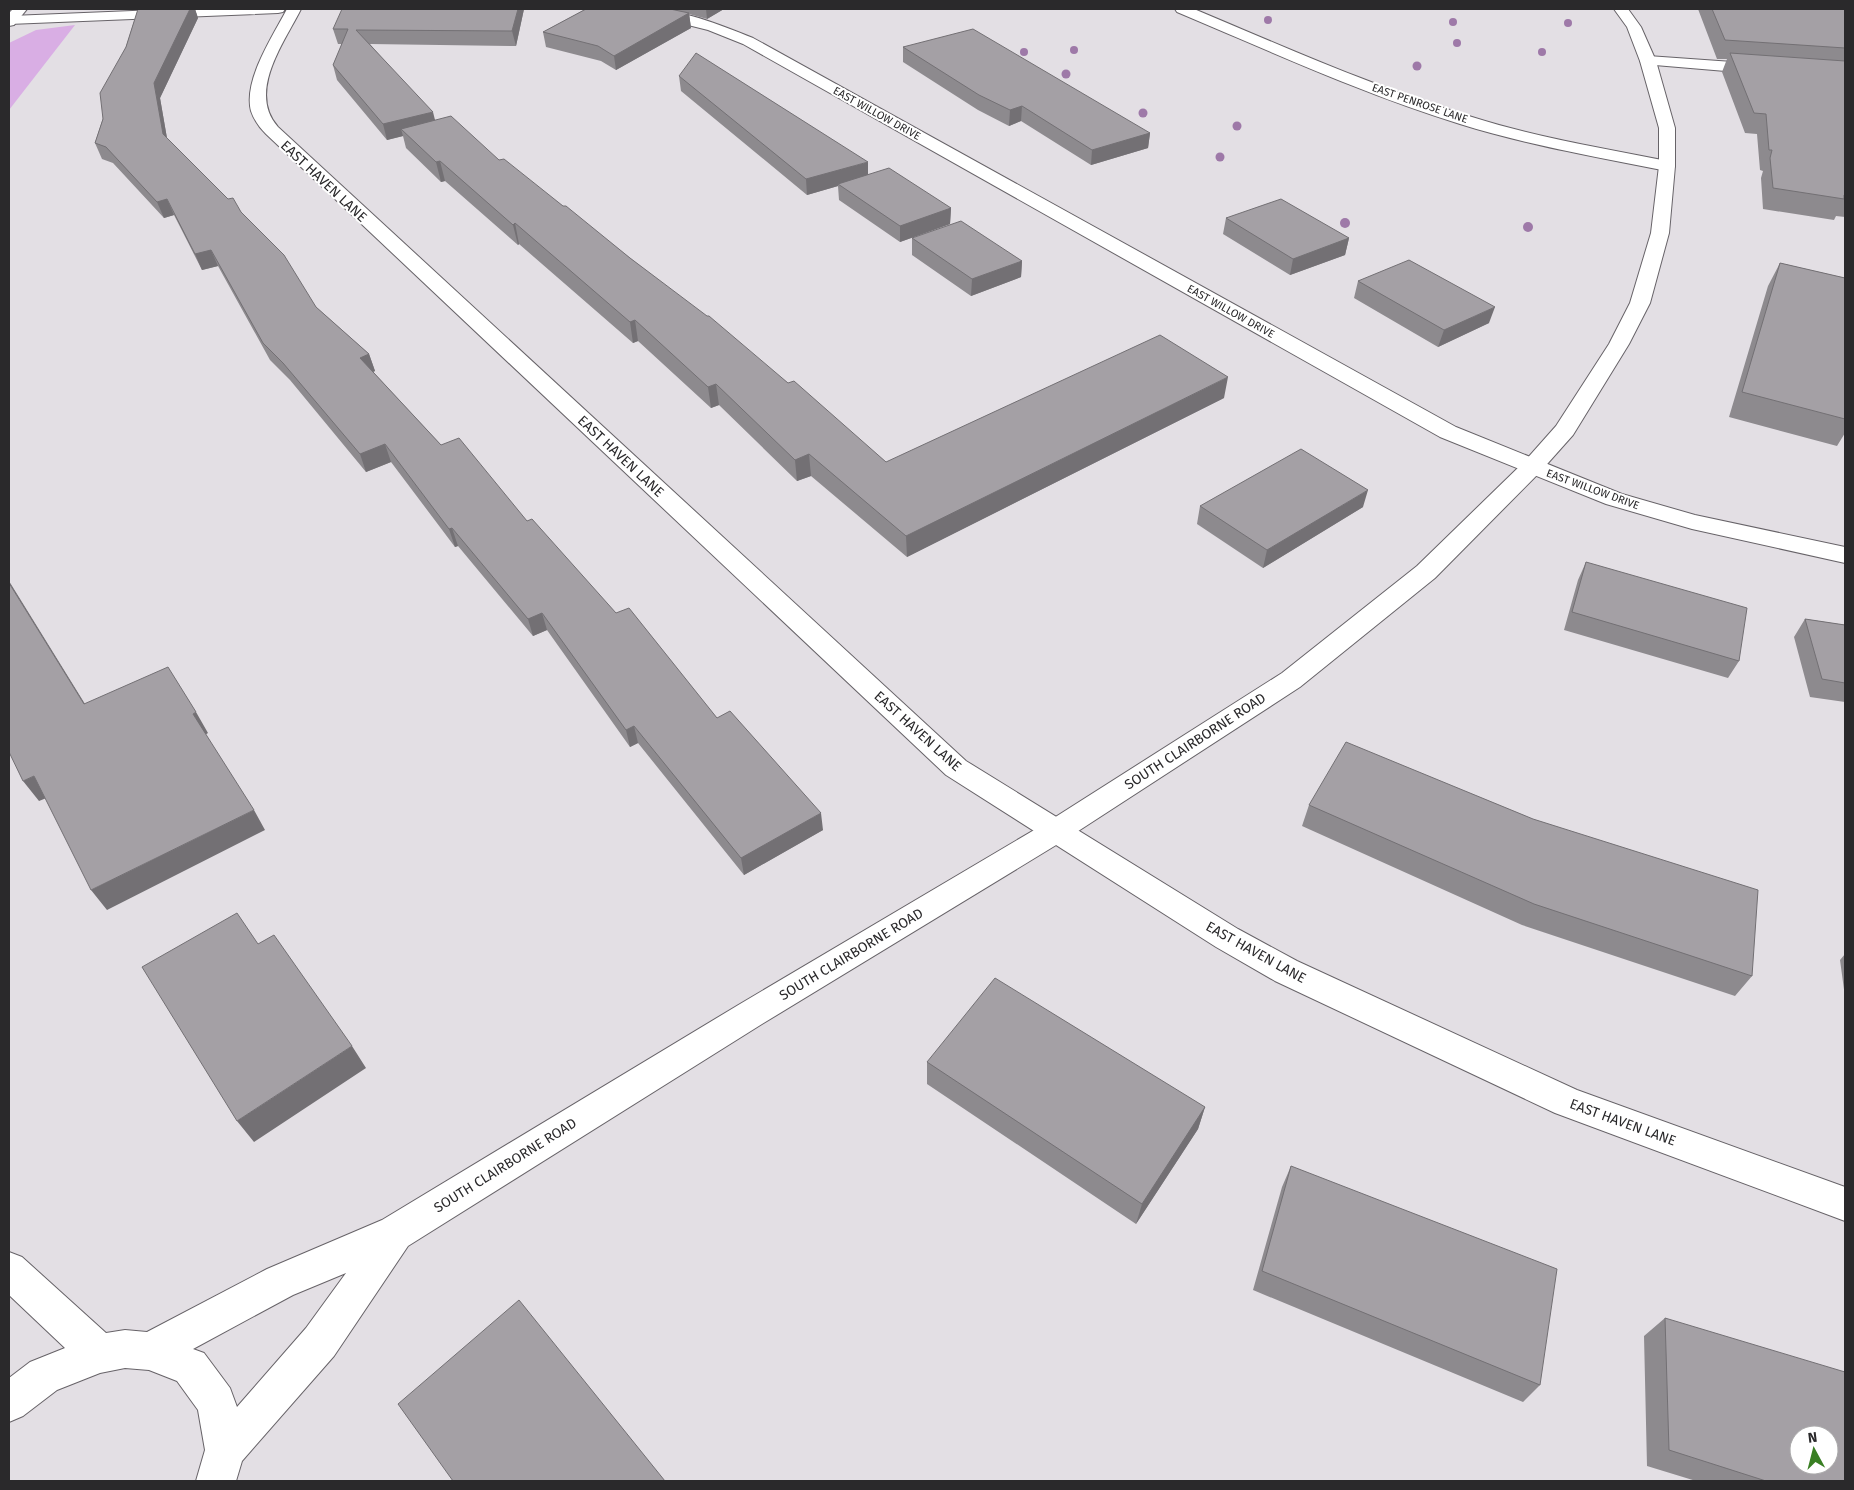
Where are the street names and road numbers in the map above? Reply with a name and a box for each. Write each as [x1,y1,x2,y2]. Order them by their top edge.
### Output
street label: EAST PENROSE LANE [1370,81,1470,126]
street label: EAST WILLOW DRIVE [831,84,923,143]
street label: EAST HAVEN LANE [277,137,370,226]
street label: EAST WILLOW DRIVE [1185,282,1277,341]
street label: EAST HAVEN LANE [574,412,667,501]
street label: EAST WILLOW DRIVE [1545,467,1641,512]
street label: EAST HAVEN LANE [870,688,965,775]
street label: SOUTH CLAIRBORNE ROAD [1122,689,1269,793]
street label: SOUTH CLAIRBORNE ROAD [776,905,926,1004]
street label: EAST HAVEN LANE [1203,918,1309,987]
street label: EAST HAVEN LANE [1567,1095,1678,1150]
street label: SOUTH CLAIRBORNE ROAD [431,1115,580,1216]

